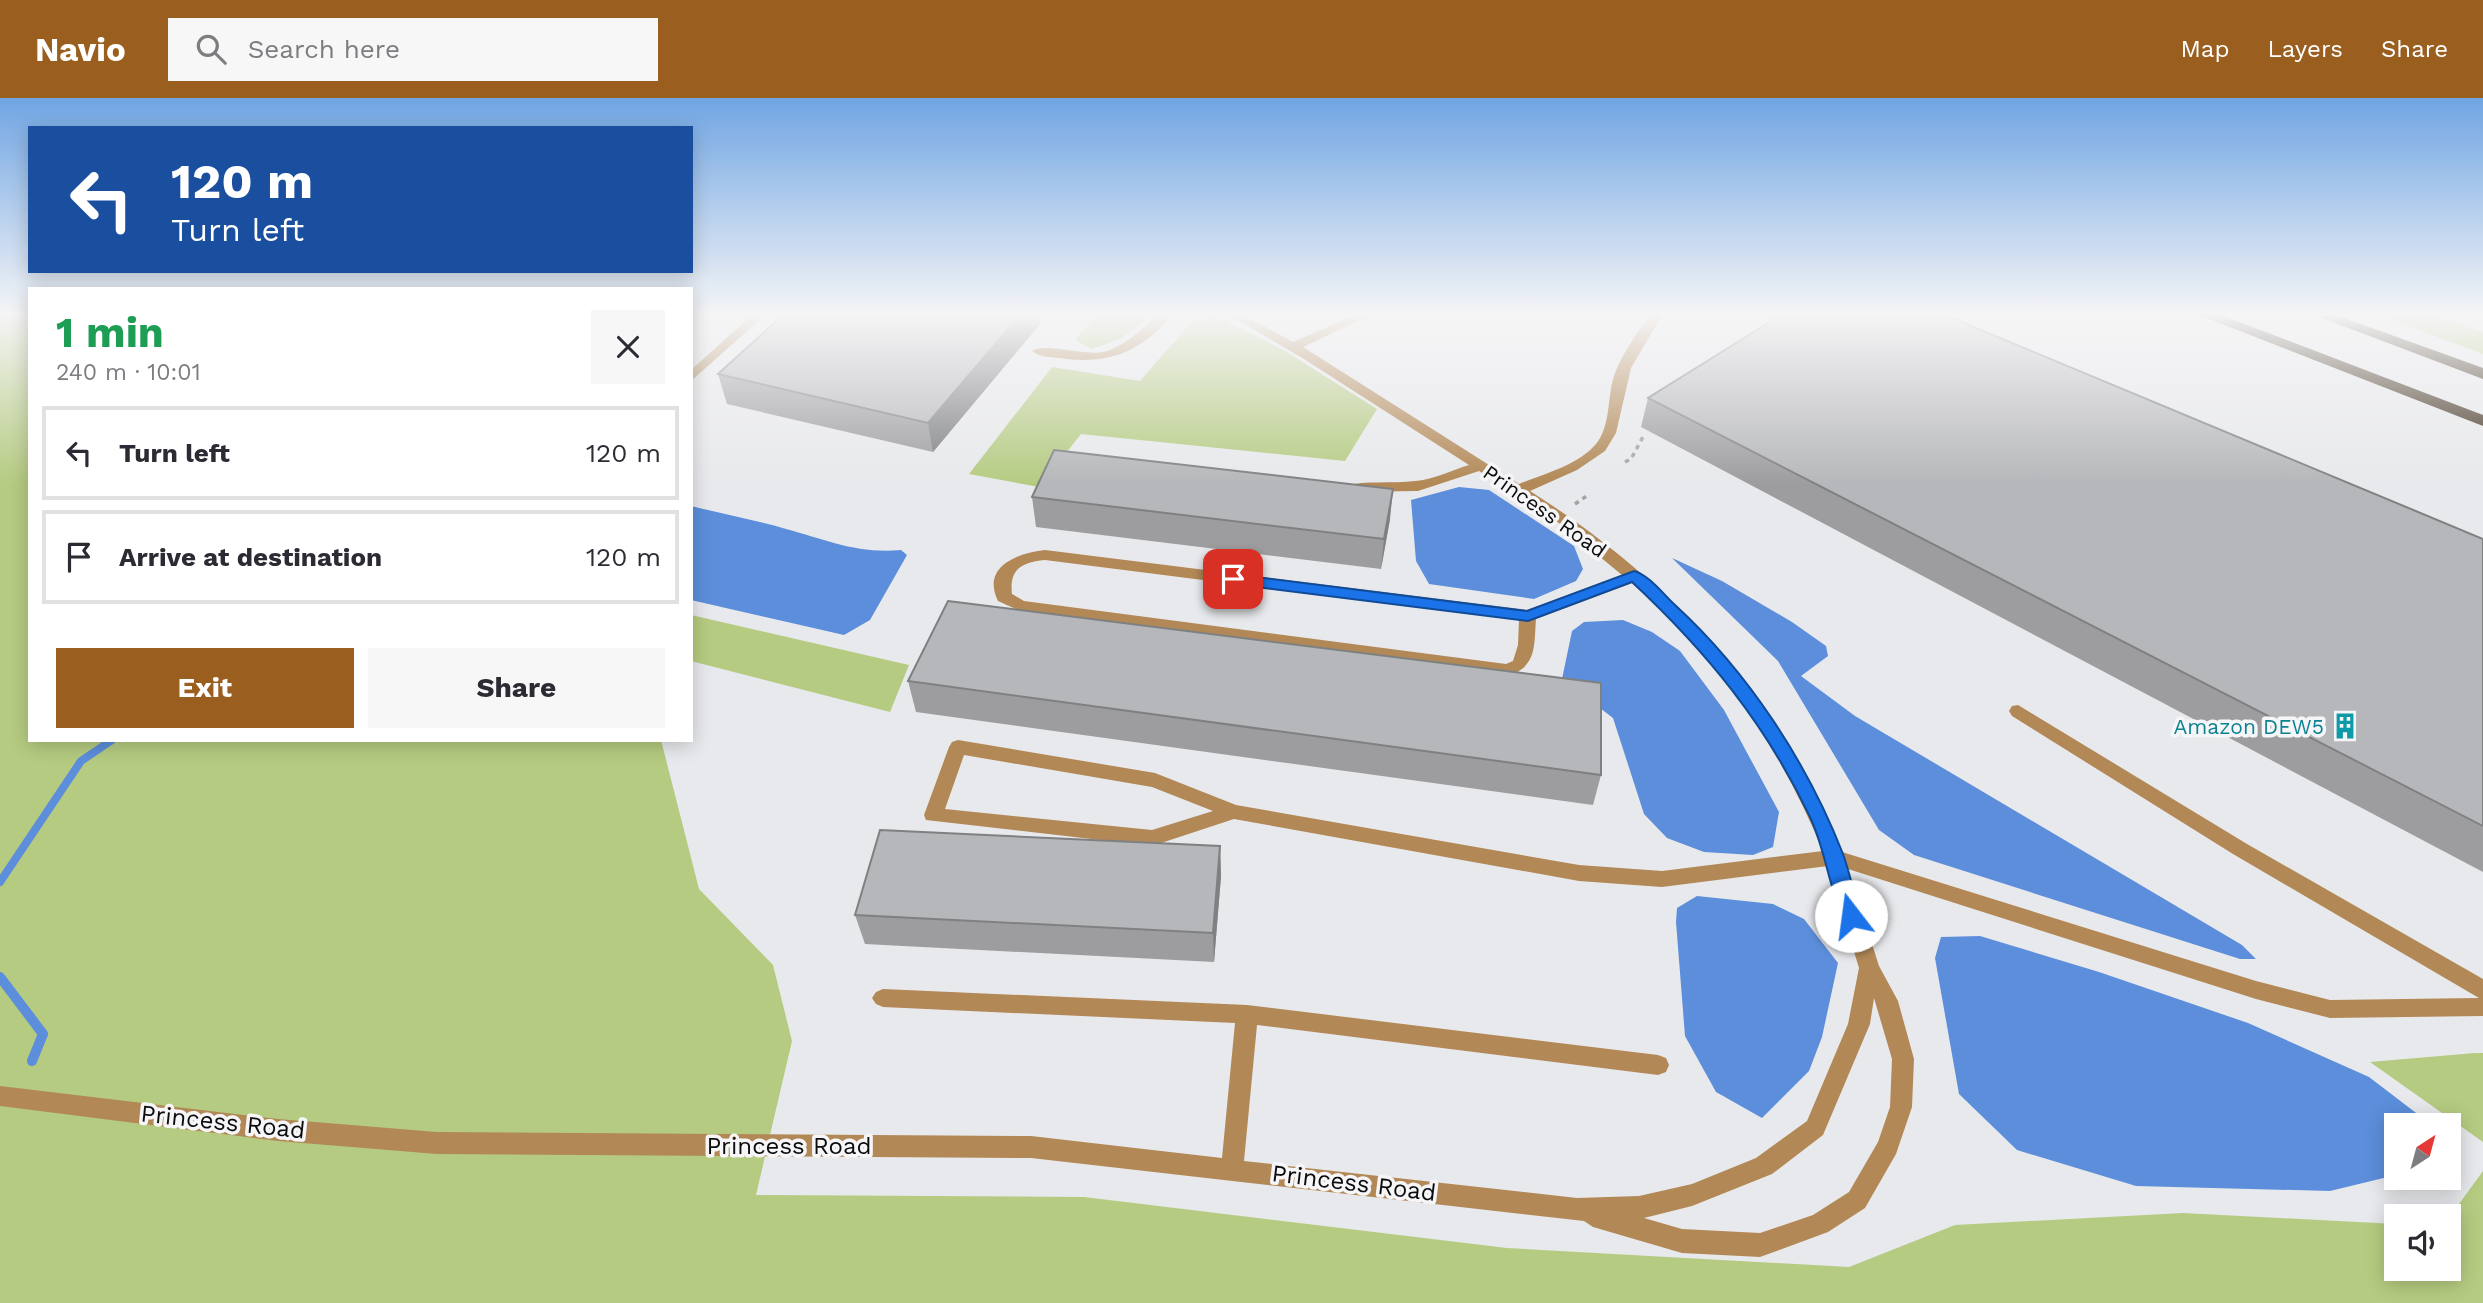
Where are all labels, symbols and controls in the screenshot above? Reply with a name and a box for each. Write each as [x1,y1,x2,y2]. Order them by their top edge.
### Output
search box [168,18,658,81]
text: Navio [35,30,126,69]
icon: search [192,30,230,68]
text: Search here [248,34,400,64]
text: Map [2181,35,2229,63]
text: Layers [2267,35,2343,63]
text: Share [2381,35,2448,63]
text: 120 m [171,152,313,210]
icon: left [56,154,147,245]
text: Turn left [171,211,304,249]
text: 1 min [56,308,164,357]
button: close [591,310,665,384]
text: 240 m · 10:01 [56,359,201,386]
icon: left [60,434,98,472]
text: Turn left [119,438,230,468]
text: 120 m [586,438,661,468]
street label: Princess Road [1479,459,1611,563]
icon: arrive [60,538,98,576]
text: Arrive at destination [119,542,382,572]
text: 120 m [586,542,661,572]
pin [1203,549,1263,609]
icon: arrive [1214,560,1252,598]
button: Exit [56,648,354,728]
button: Share [368,648,665,728]
building icon: Amazon DEW5 [2330,711,2360,741]
place label: Amazon DEW5 [2173,714,2324,739]
position arrow [1814,879,1888,953]
street label: Princess Road [139,1099,307,1145]
north arrow [2384,1113,2460,1190]
map controls [2384,1113,2461,1281]
street label: Princess Road [706,1132,872,1160]
street label: Princess Road [1270,1159,1438,1207]
button: sound [2384,1204,2461,1281]

